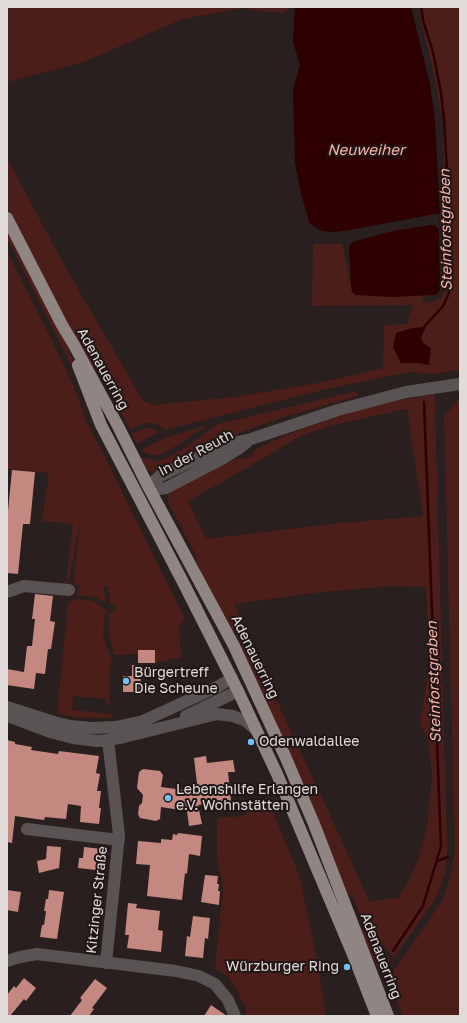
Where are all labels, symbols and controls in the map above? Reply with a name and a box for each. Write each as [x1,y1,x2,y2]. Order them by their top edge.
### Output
water label: Neuweiher [327,141,405,159]
water label: Steinforstgraben [436,169,456,291]
street label: Adenauerring [74,325,132,413]
street label: In der Reuth [156,426,236,480]
street label: Adenauerring [228,612,282,702]
water label: Steinforstgraben [423,621,445,743]
place label: Bürgertreff Die Scheune [134,665,218,698]
marker: Bürgertreff Die Scheune [121,676,131,686]
place label: Odenwaldallee [259,734,359,750]
marker: Odenwaldallee [246,737,256,747]
place label: Lebenshilfe Erlangen e.V. Wohnstätten [176,782,318,814]
marker: Lebenshilfe Erlangen e.V. Wohnstätten [163,793,173,803]
street label: Kitzinger Straße [83,845,111,955]
street label: Adenauerring [357,911,405,1001]
place label: Würzburger Ring [226,959,339,975]
marker: Würzburger Ring [342,962,352,972]

